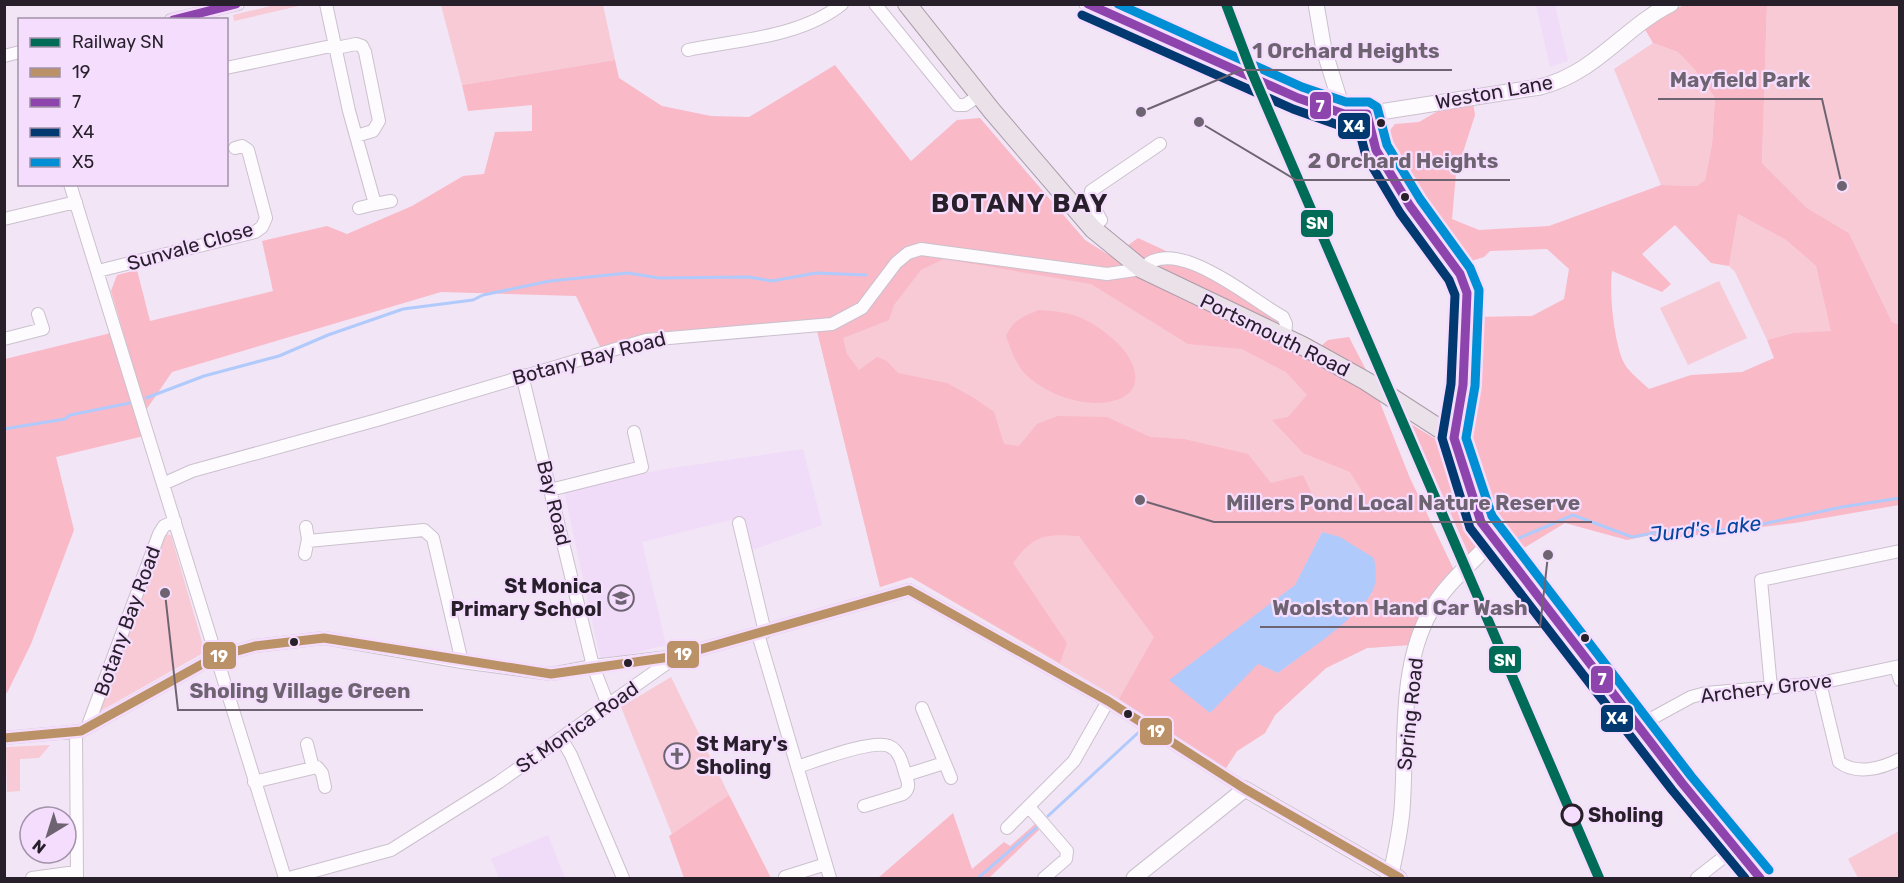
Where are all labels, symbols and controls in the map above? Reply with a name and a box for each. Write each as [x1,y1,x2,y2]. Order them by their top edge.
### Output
legend [18,18,228,186]
text: Railway SN [72,31,164,53]
callout: 1 Orchard Heights [1241,31,1452,70]
text: 1 Orchard Heights [1252,38,1440,63]
callout: Mayfield Park [1658,60,1822,99]
text: 19 [72,61,90,83]
text: Mayfield Park [1670,67,1811,92]
street label: Weston Lane [1433,70,1555,114]
text: 7 [72,91,81,113]
line badge: 7 [1309,91,1332,120]
text: 7 [1315,97,1325,116]
line badge: X4 [1337,112,1371,140]
text: X4 [1343,117,1365,136]
unlabelled marker [1375,117,1387,129]
text: X4 [72,121,94,143]
callout: 2 Orchard Heights [1296,141,1510,180]
text: 2 Orchard Heights [1308,148,1498,173]
text: X5 [72,151,94,173]
district label: BOTANY BAY [931,188,1109,219]
unlabelled marker [1399,191,1411,203]
line badge: SN [1300,209,1334,238]
text: SN [1306,214,1328,233]
street label: Sunvale Close [124,217,256,275]
street label: Portsmouth Road [1196,288,1354,382]
street label: Botany Bay Road [510,326,668,390]
street label: Bay Road [532,458,576,548]
callout: Millers Pond Local Nature Reserve [1214,483,1592,522]
text: Millers Pond Local Nature Reserve [1226,490,1580,515]
water label: Jurd's Lake [1648,510,1762,547]
street label: Botany Bay Road [89,543,165,699]
place label: St Monica Primary School [451,574,602,621]
school or university icon: St Monica Primary School [606,583,636,613]
callout: Woolston Hand Car Wash [1260,588,1540,627]
text: Woolston Hand Car Wash [1272,595,1528,620]
unlabelled marker [1579,632,1591,644]
unlabelled marker [288,636,300,648]
line badge: 19 [666,640,700,669]
line badge: 19 [202,641,237,670]
text: 19 [674,645,692,664]
line badge: SN [1488,645,1522,674]
text: 19 [210,647,228,666]
text: SN [1494,651,1516,670]
street label: Spring Road [1392,656,1428,772]
unlabelled marker [622,657,634,669]
line badge: 7 [1590,665,1614,694]
street label: Archery Grove [1699,668,1833,708]
text: 7 [1597,670,1607,689]
callout: Sholing Village Green [178,671,423,710]
street label: St Monica Road [511,676,643,778]
text: Sholing Village Green [189,678,411,703]
line badge: X4 [1600,704,1634,733]
unlabelled marker [1122,708,1134,720]
text: X4 [1606,709,1628,728]
line badge: 19 [1139,717,1173,746]
text: 19 [1147,722,1165,741]
place label: St Mary's Sholing [696,732,788,779]
church icon: St Mary's Sholing [662,741,692,771]
place label: Sholing [1588,803,1663,827]
marker: Sholing [1561,804,1583,826]
north arrow [18,805,78,865]
text: N [29,835,49,857]

